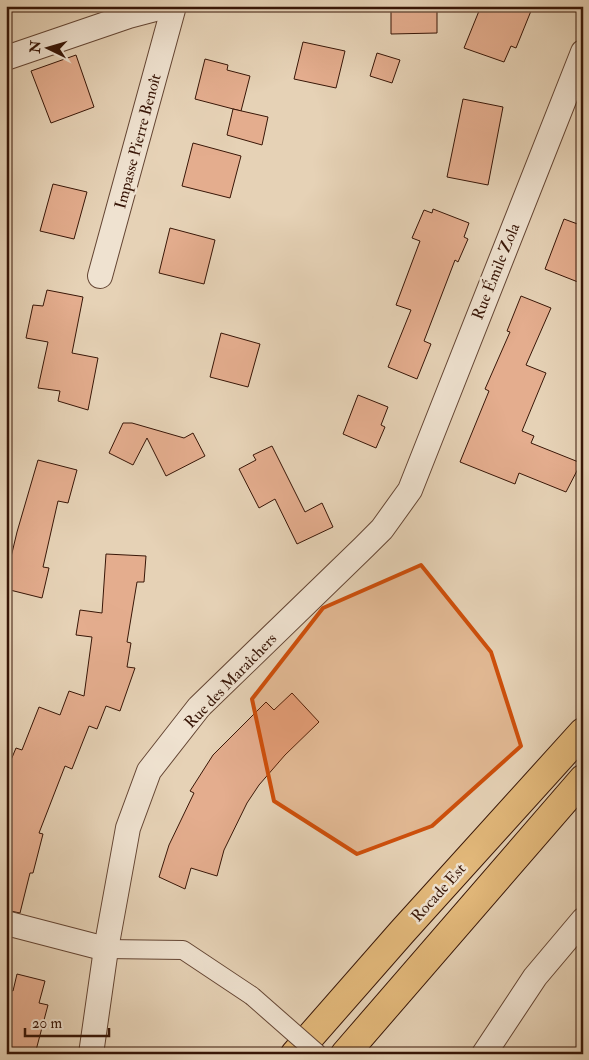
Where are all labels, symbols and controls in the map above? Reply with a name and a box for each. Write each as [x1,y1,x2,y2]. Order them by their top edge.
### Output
north arrow [22,22,72,72]
text: N [26,39,45,55]
street label: Impasse Pierre Benoît [110,72,167,211]
street label: Rue Émile Zola [467,219,525,323]
street label: Rue des Maraîchers [180,629,281,732]
street label: Rocade Est [407,859,470,926]
scale bar [25,1005,109,1037]
text: 20 m [32,1014,62,1033]

